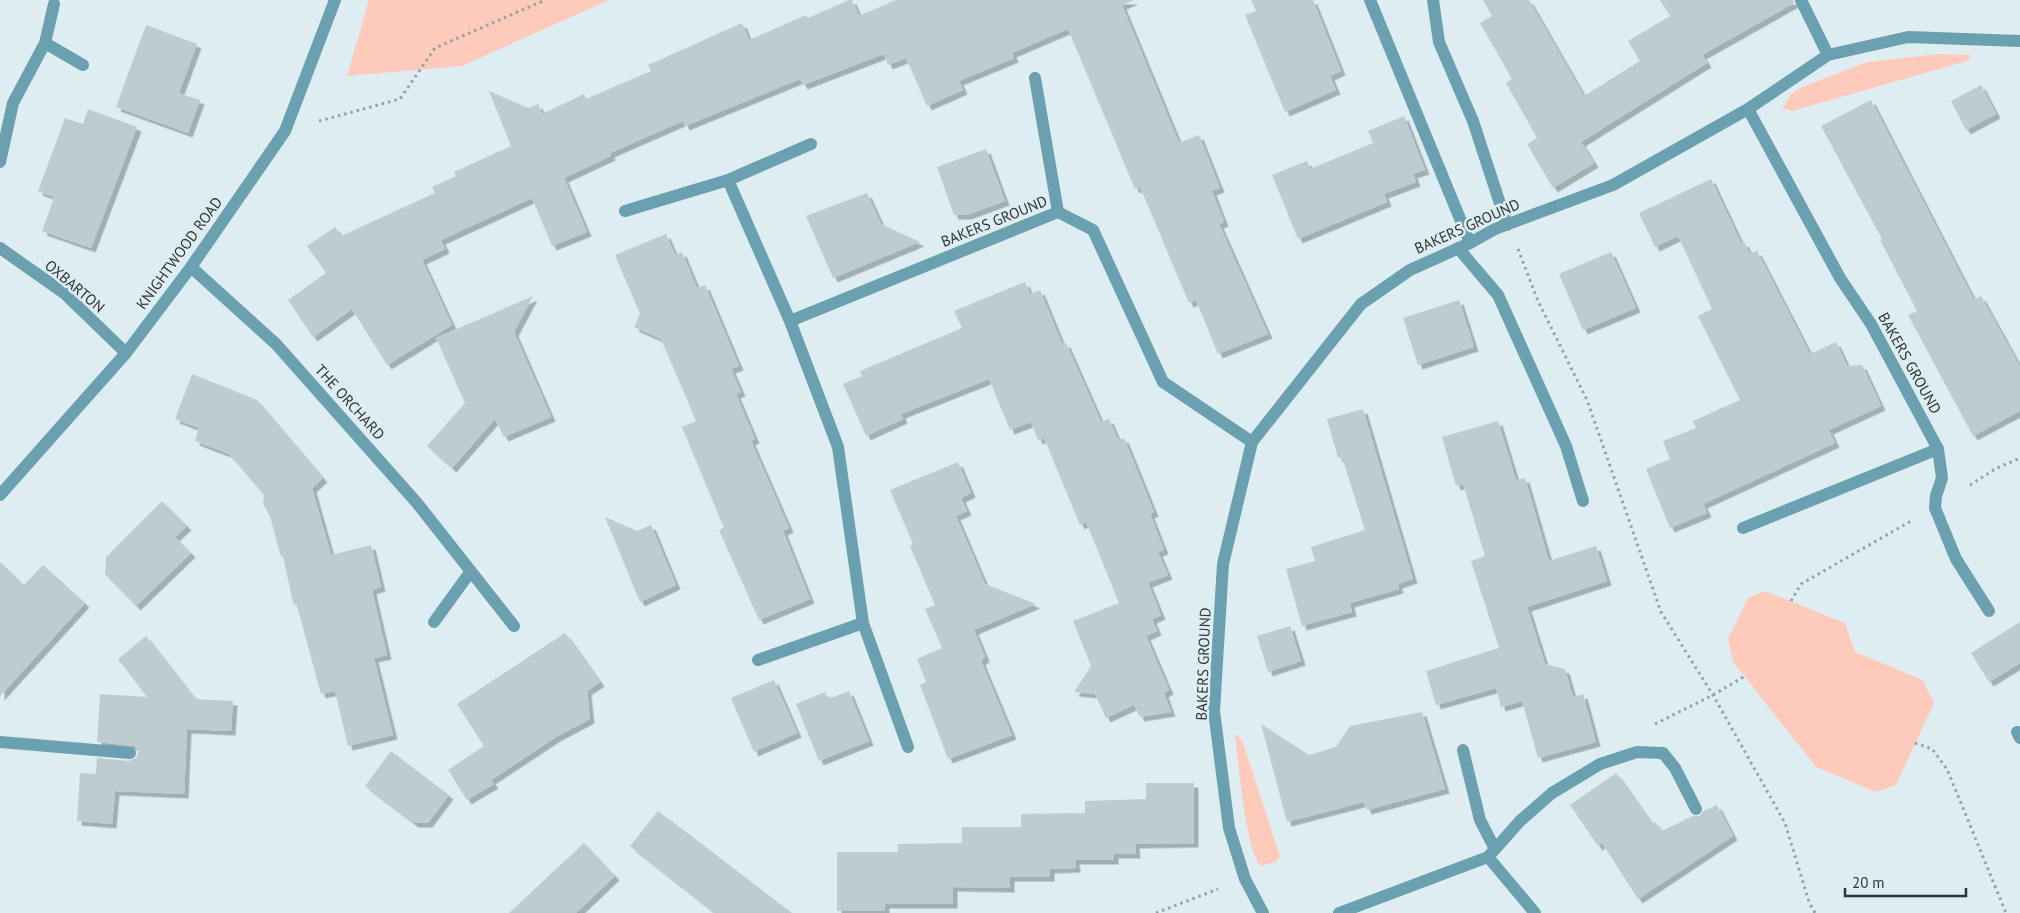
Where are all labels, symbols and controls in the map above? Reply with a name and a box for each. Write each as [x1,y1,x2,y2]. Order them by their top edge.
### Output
street label: BAKERS GROUND [938,191,1050,251]
street label: KNIGHTWOOD ROAD [132,193,226,313]
street label: BAKERS GROUND [1412,194,1522,258]
street label: OXBARTON [41,255,109,317]
street label: BAKERS GROUND [1874,309,1946,417]
street label: THE ORCHARD [311,360,389,444]
street label: BAKERS GROUND [1192,607,1214,721]
scale bar [1845,866,1966,898]
text: 20 m [1852,873,1885,892]

